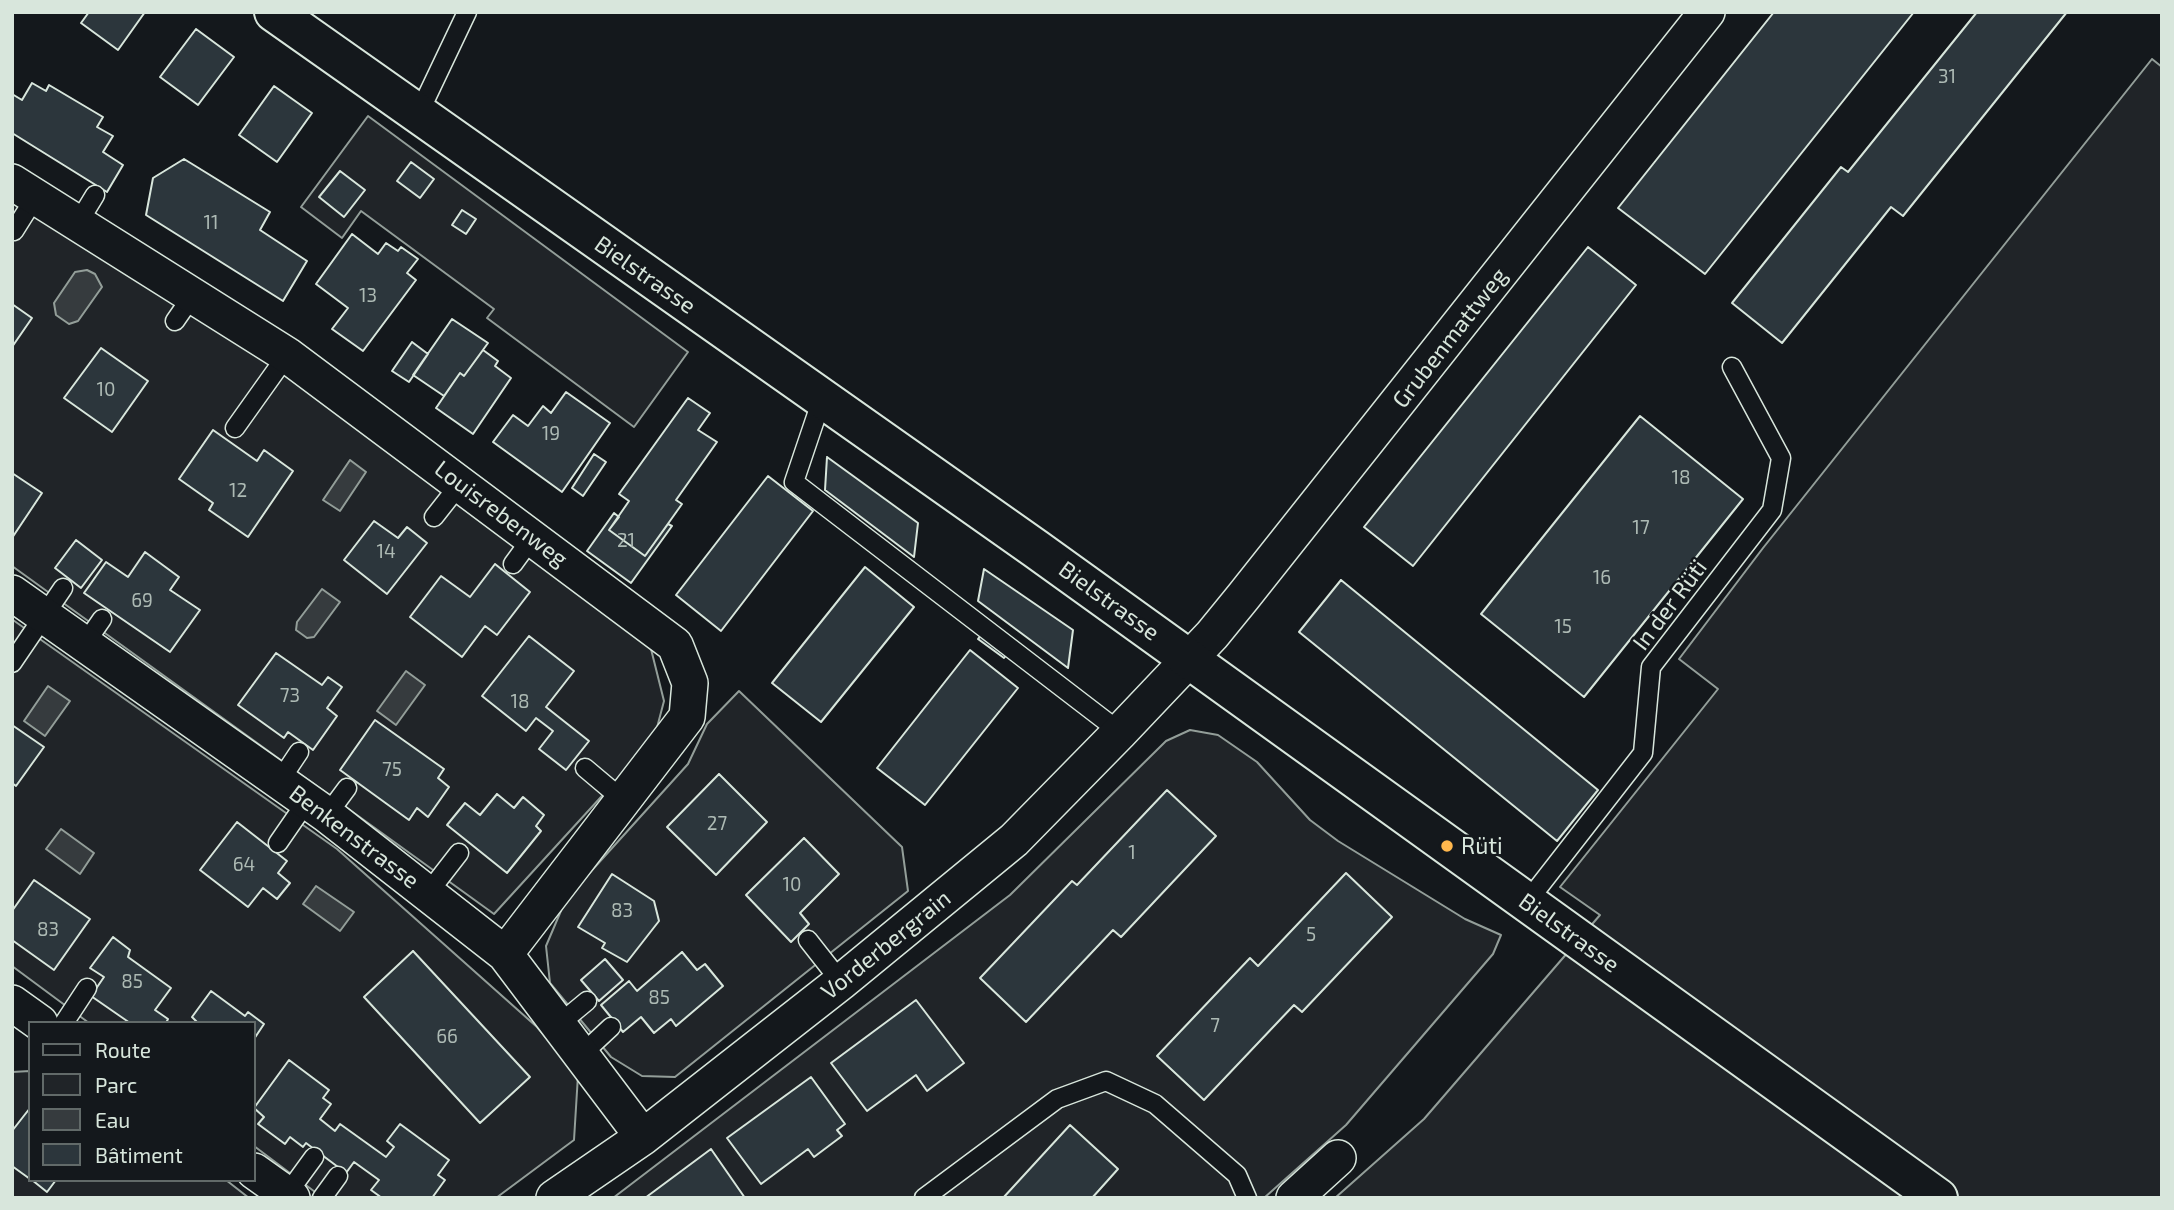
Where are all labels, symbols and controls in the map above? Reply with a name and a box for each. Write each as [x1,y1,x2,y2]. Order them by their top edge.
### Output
house number: 31 [1938,66,1956,88]
house number: 11 [203,212,219,234]
street label: Bielstrasse [589,230,701,320]
street label: Grubenmattweg [1387,263,1513,413]
house number: 13 [359,285,377,307]
house number: 10 [96,379,116,401]
house number: 19 [542,423,560,445]
street label: Louisrebenweg [429,455,573,573]
house number: 18 [1671,467,1691,489]
house number: 12 [229,480,247,502]
house number: 17 [1632,517,1650,539]
house number: 21 [617,530,635,552]
house number: 14 [376,541,396,563]
street label: In der Rüti [1627,554,1713,656]
street label: Bielstrasse [1053,555,1165,647]
house number: 16 [1593,567,1611,589]
house number: 69 [131,590,153,612]
house number: 15 [1554,616,1572,638]
house number: 73 [280,685,300,707]
house number: 18 [510,691,530,713]
house number: 75 [382,759,402,781]
street label: Benkenstrasse [284,779,424,895]
house number: 27 [707,813,727,835]
place label: Rüti [1461,832,1503,860]
marker: Rüti [1439,838,1455,854]
house number: 1 [1128,842,1136,864]
house number: 64 [233,854,255,876]
house number: 10 [782,874,802,896]
street label: Vorderbergrain [816,884,956,1006]
street label: Bielstrasse [1513,887,1625,979]
house number: 83 [611,900,633,922]
house number: 83 [37,919,59,941]
house number: 5 [1306,924,1316,946]
house number: 85 [121,971,143,993]
house number: 85 [648,987,670,1009]
house number: 7 [1210,1015,1220,1037]
legend [28,1021,256,1182]
house number: 66 [436,1026,458,1048]
text: Route [95,1037,151,1062]
text: Parc [95,1072,137,1097]
text: Eau [95,1107,130,1132]
text: Bâtiment [95,1142,183,1167]

